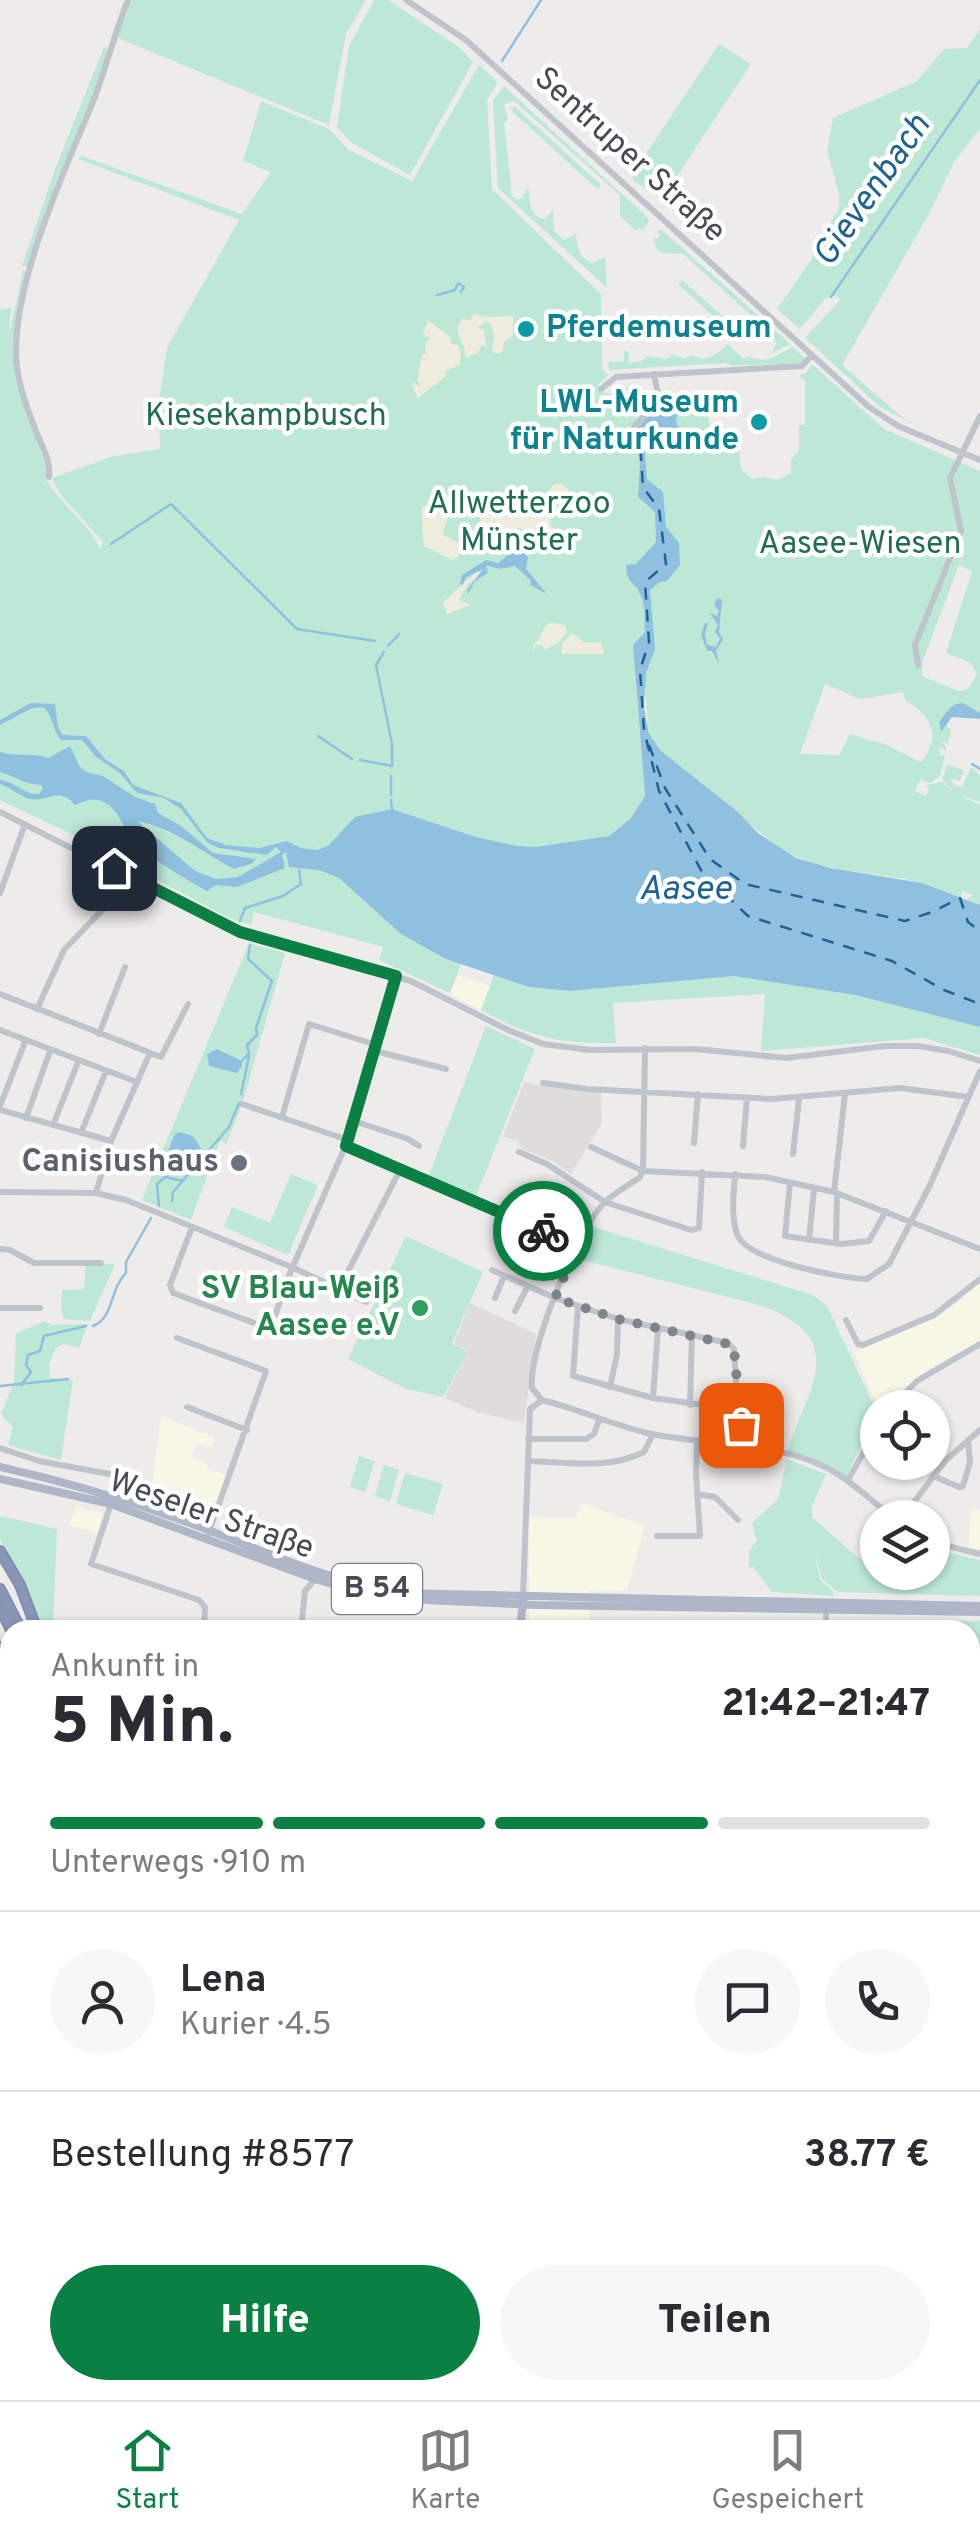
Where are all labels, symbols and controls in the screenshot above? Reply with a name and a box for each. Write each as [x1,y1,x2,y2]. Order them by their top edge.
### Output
street label: Sentruper Straße [525,59,733,253]
water label: Gievenbach [804,106,942,276]
place label: Pferdemuseum [546,309,772,349]
marker: Pferdemuseum [515,318,537,340]
place label: LWL-Museum für Naturkunde [510,384,739,461]
park label: Kiesekampbusch [145,397,387,437]
marker: LWL-Museum für Naturkunde [748,411,770,433]
park label: Allwetterzoo Münster [427,485,611,562]
park label: Aasee-Wiesen [759,525,961,565]
pin [72,826,157,911]
icon: home [87,841,142,896]
water label: Aasee [639,868,732,912]
place label: Canisiushaus [22,1143,219,1183]
marker: Canisiushaus [228,1152,250,1174]
courier [493,1181,593,1281]
icon: bike [516,1204,571,1259]
place label: SV Blau-Weiß Aasee e.V [201,1270,400,1347]
marker: SV Blau-Weiß Aasee e.V [409,1297,431,1319]
pin [699,1383,784,1468]
map controls [860,1390,950,1590]
button: locate [860,1390,950,1480]
icon: bag [714,1398,769,1453]
street label: Weseler Straße [103,1462,319,1570]
button: layers [860,1500,950,1590]
road number: B 54 [332,1564,422,1614]
text: Ankunft in [50,1648,199,1688]
text: 21:42–21:47 [721,1681,930,1730]
text: 5 Min. [50,1684,234,1766]
text: Unterwegs · 910 m [50,1844,306,1884]
button: person [50,1949,155,2054]
button: chat [695,1949,800,2054]
button: phone [825,1949,930,2054]
text: Lena [180,1957,267,2006]
text: Kurier · 4.5 [180,2006,332,2046]
text: Bestellung #8577 [50,2132,354,2181]
text: 38.77 € [804,2132,930,2181]
button: Hilfe [50,2265,480,2380]
button: Teilen [500,2265,930,2380]
tab: Start [116,2423,179,2519]
tab: Karte [410,2423,480,2519]
tab: Gespeichert [711,2423,864,2519]

